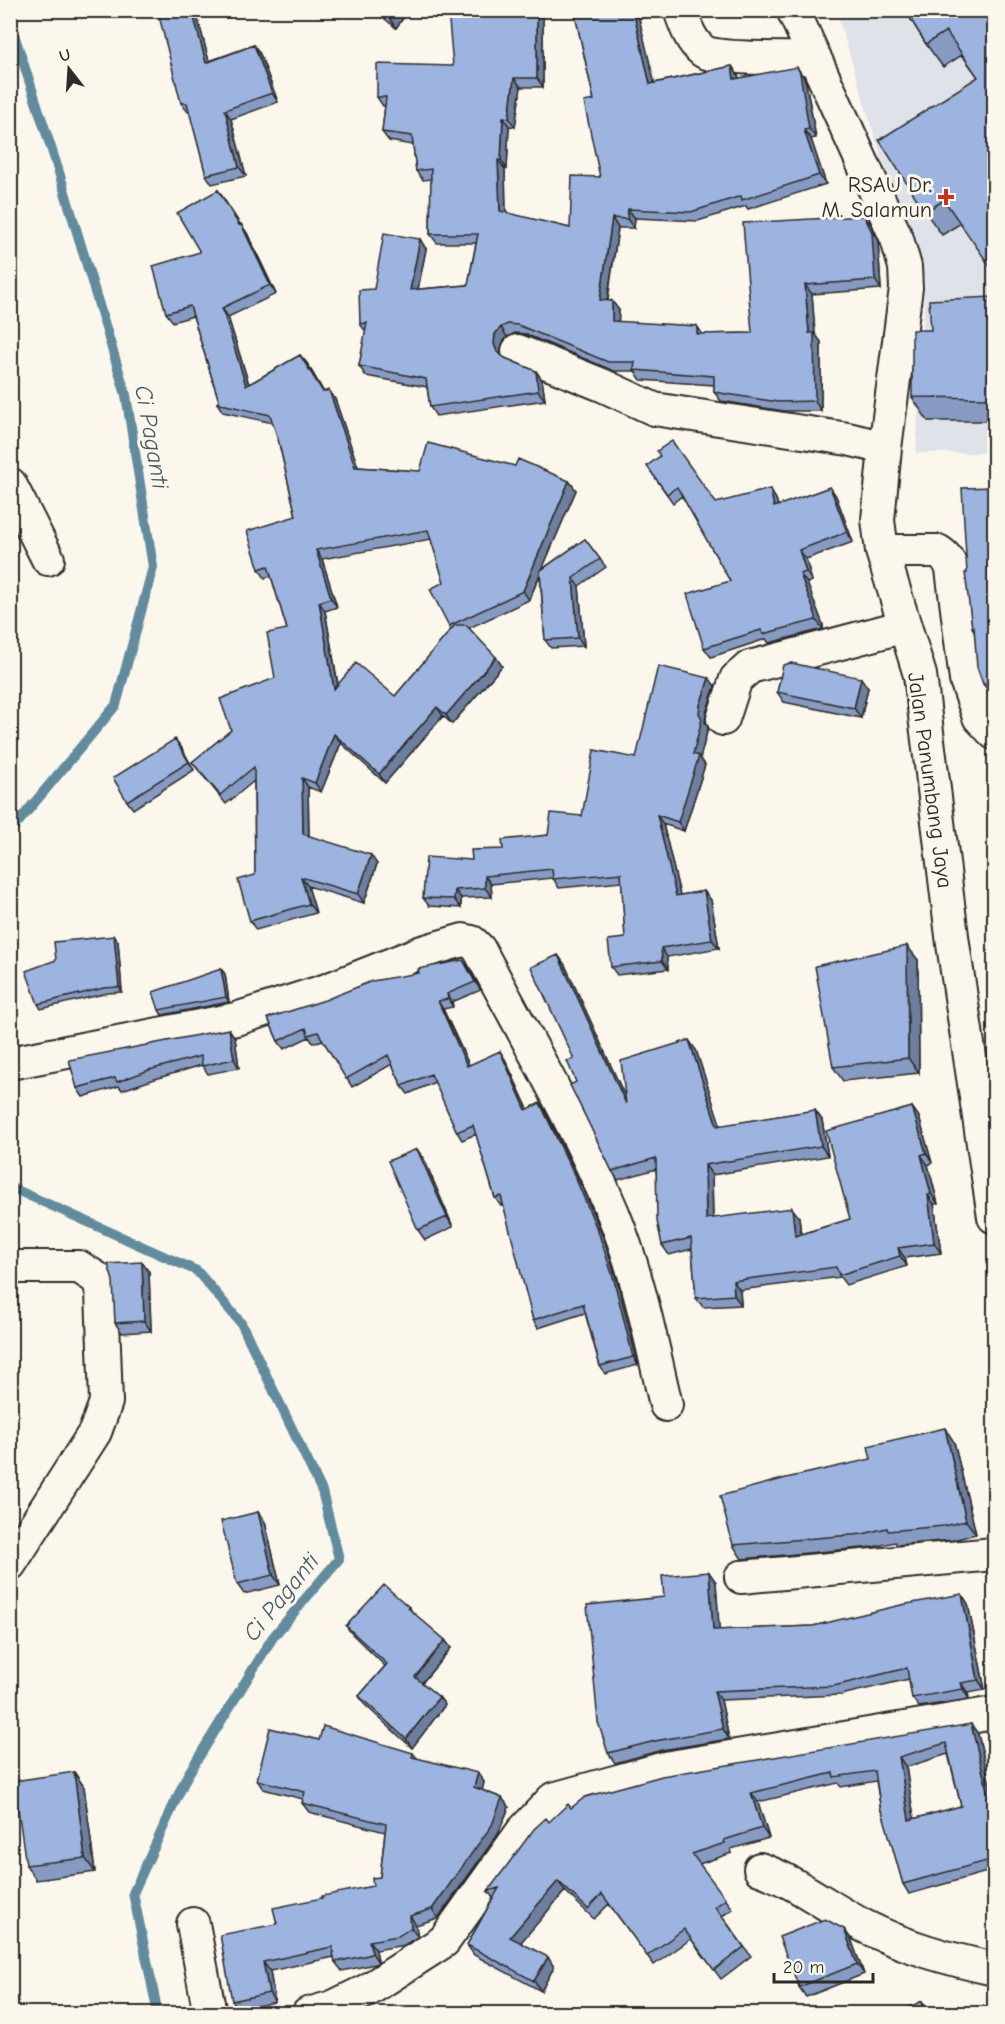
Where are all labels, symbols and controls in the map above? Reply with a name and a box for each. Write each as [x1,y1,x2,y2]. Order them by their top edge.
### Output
north arrow [39,39,99,99]
text: U [57,45,73,66]
place label: RSAU Dr. M. Salamun [822,172,932,223]
marker: RSAU Dr. M. Salamun [937,188,955,206]
water label: Ci Paganti [129,383,175,492]
street label: Jalan Panumbang Jaya [902,670,958,890]
water label: Ci Paganti [237,1547,325,1647]
scale bar [774,1946,873,1984]
text: 20 m [783,1957,824,1978]

